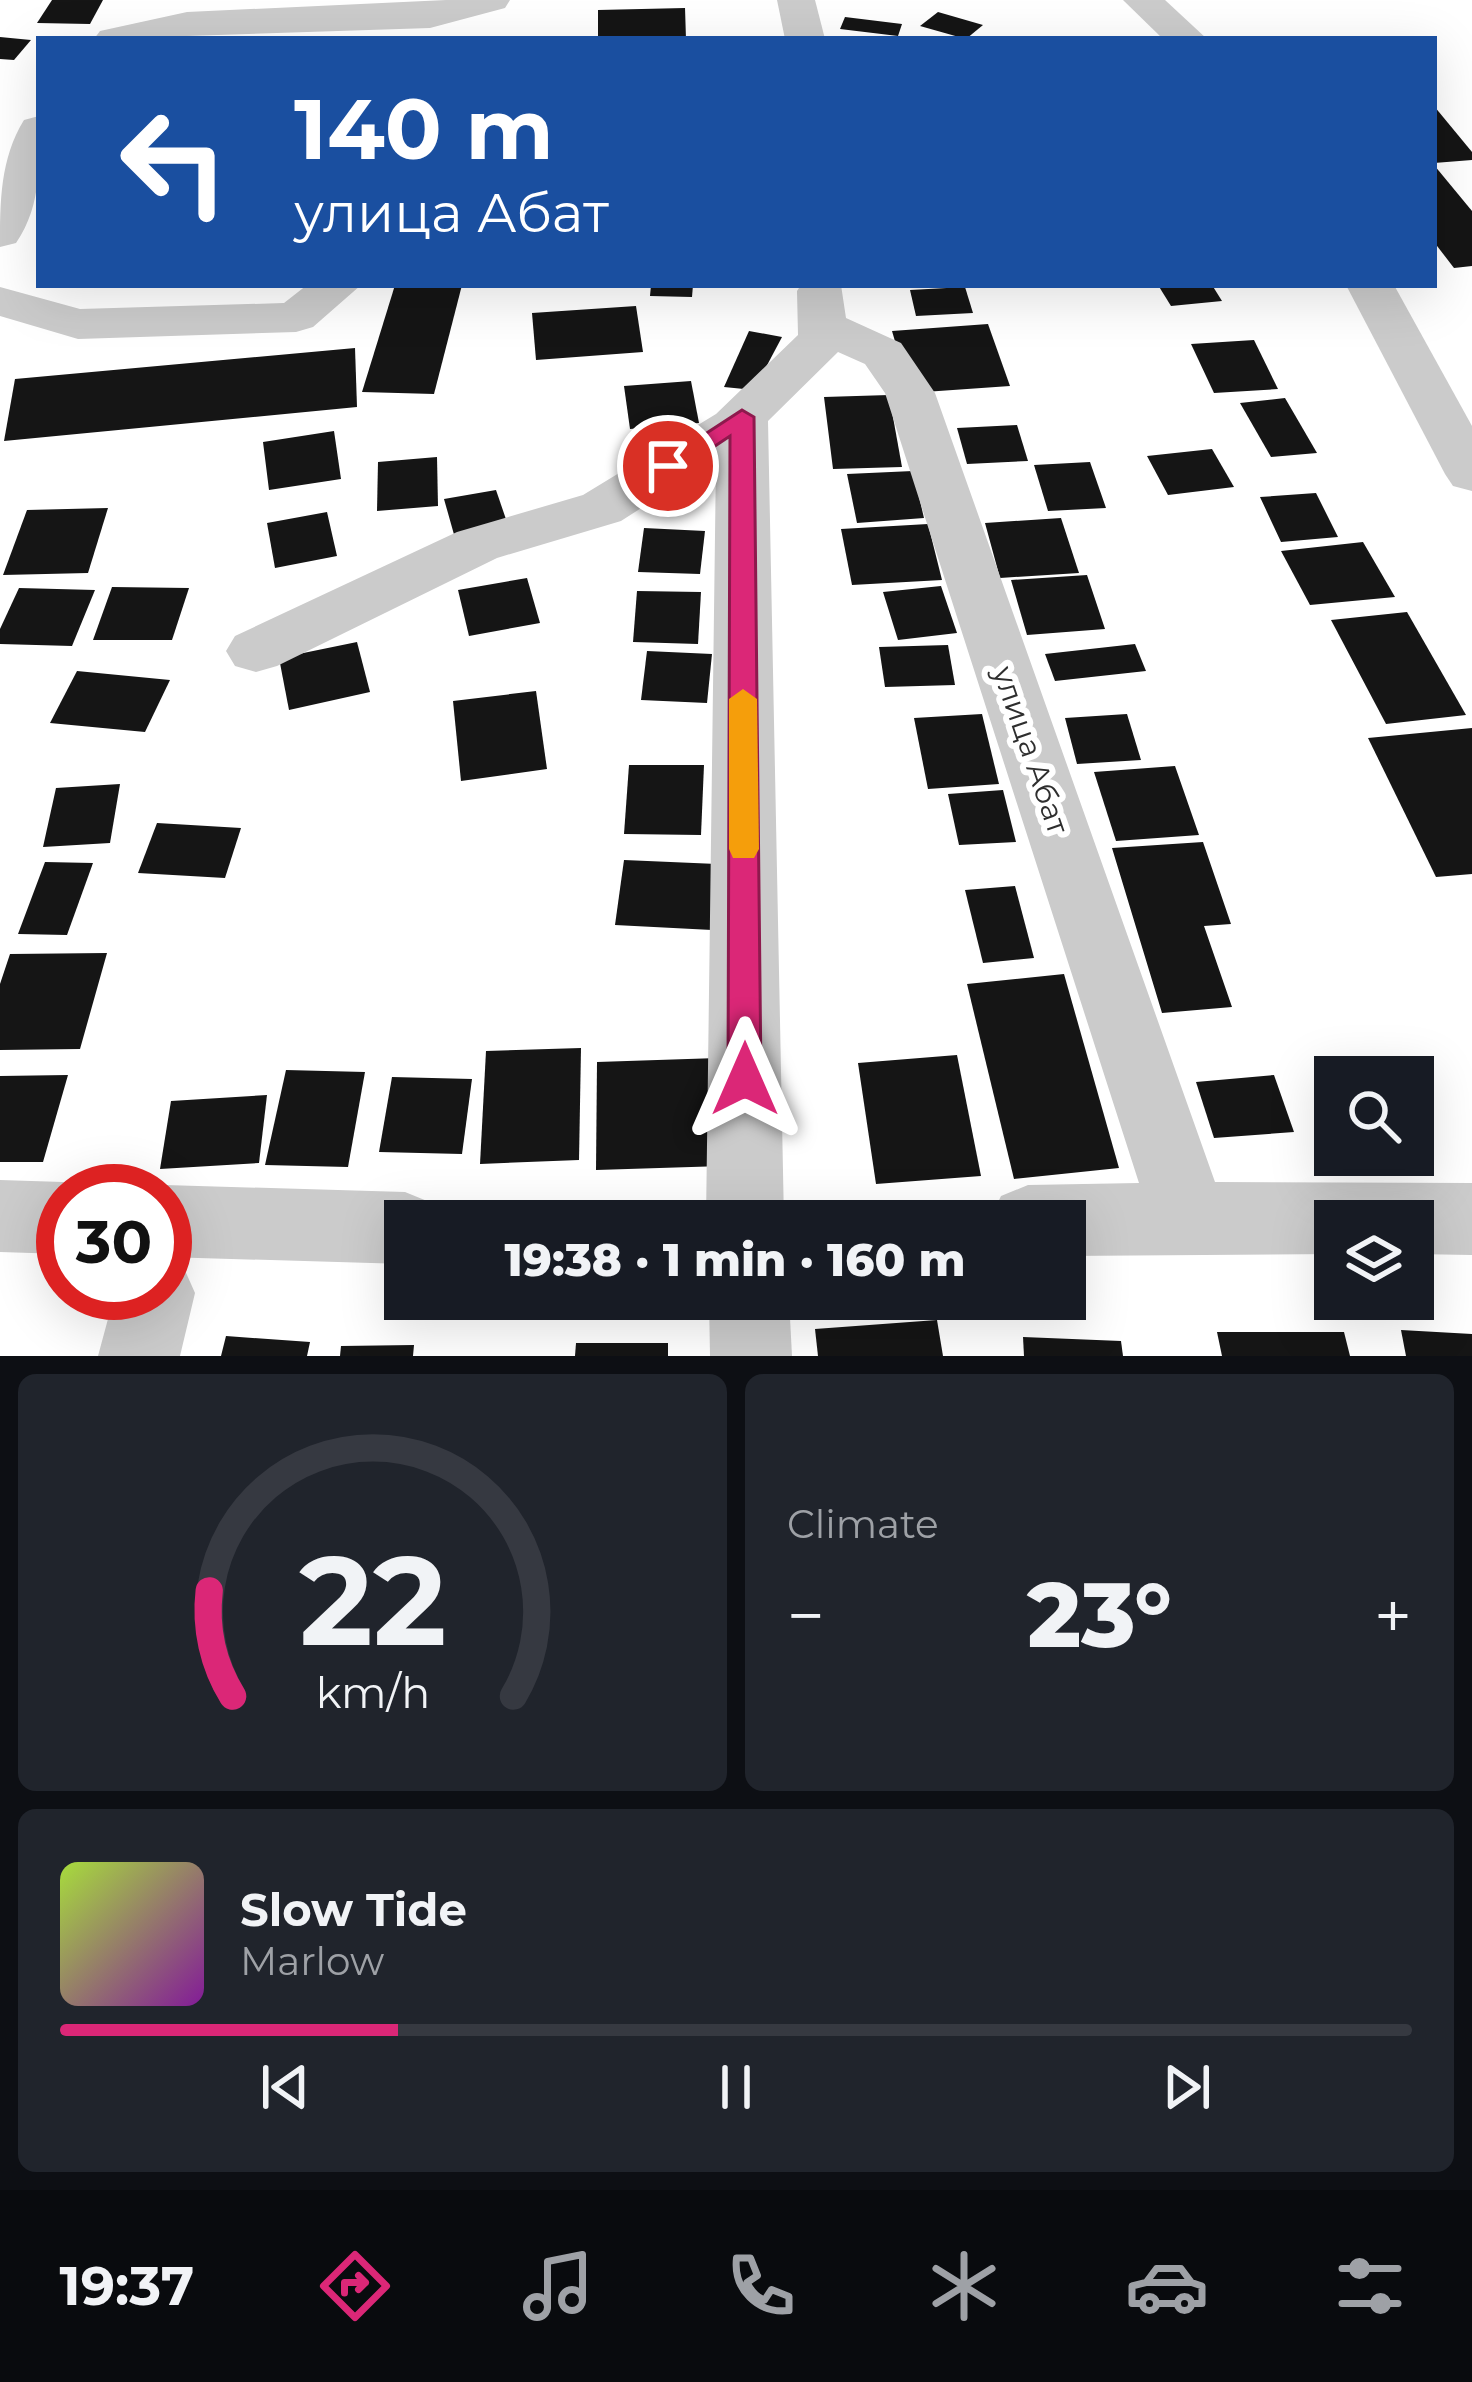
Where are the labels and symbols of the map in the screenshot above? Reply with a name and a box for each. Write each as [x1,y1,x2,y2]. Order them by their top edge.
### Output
pin [617,415,719,517]
street label: улица Абат [985,660,1077,839]
position arrow [682,1016,808,1142]
speed limit sign: 30 [36,1164,192,1320]

